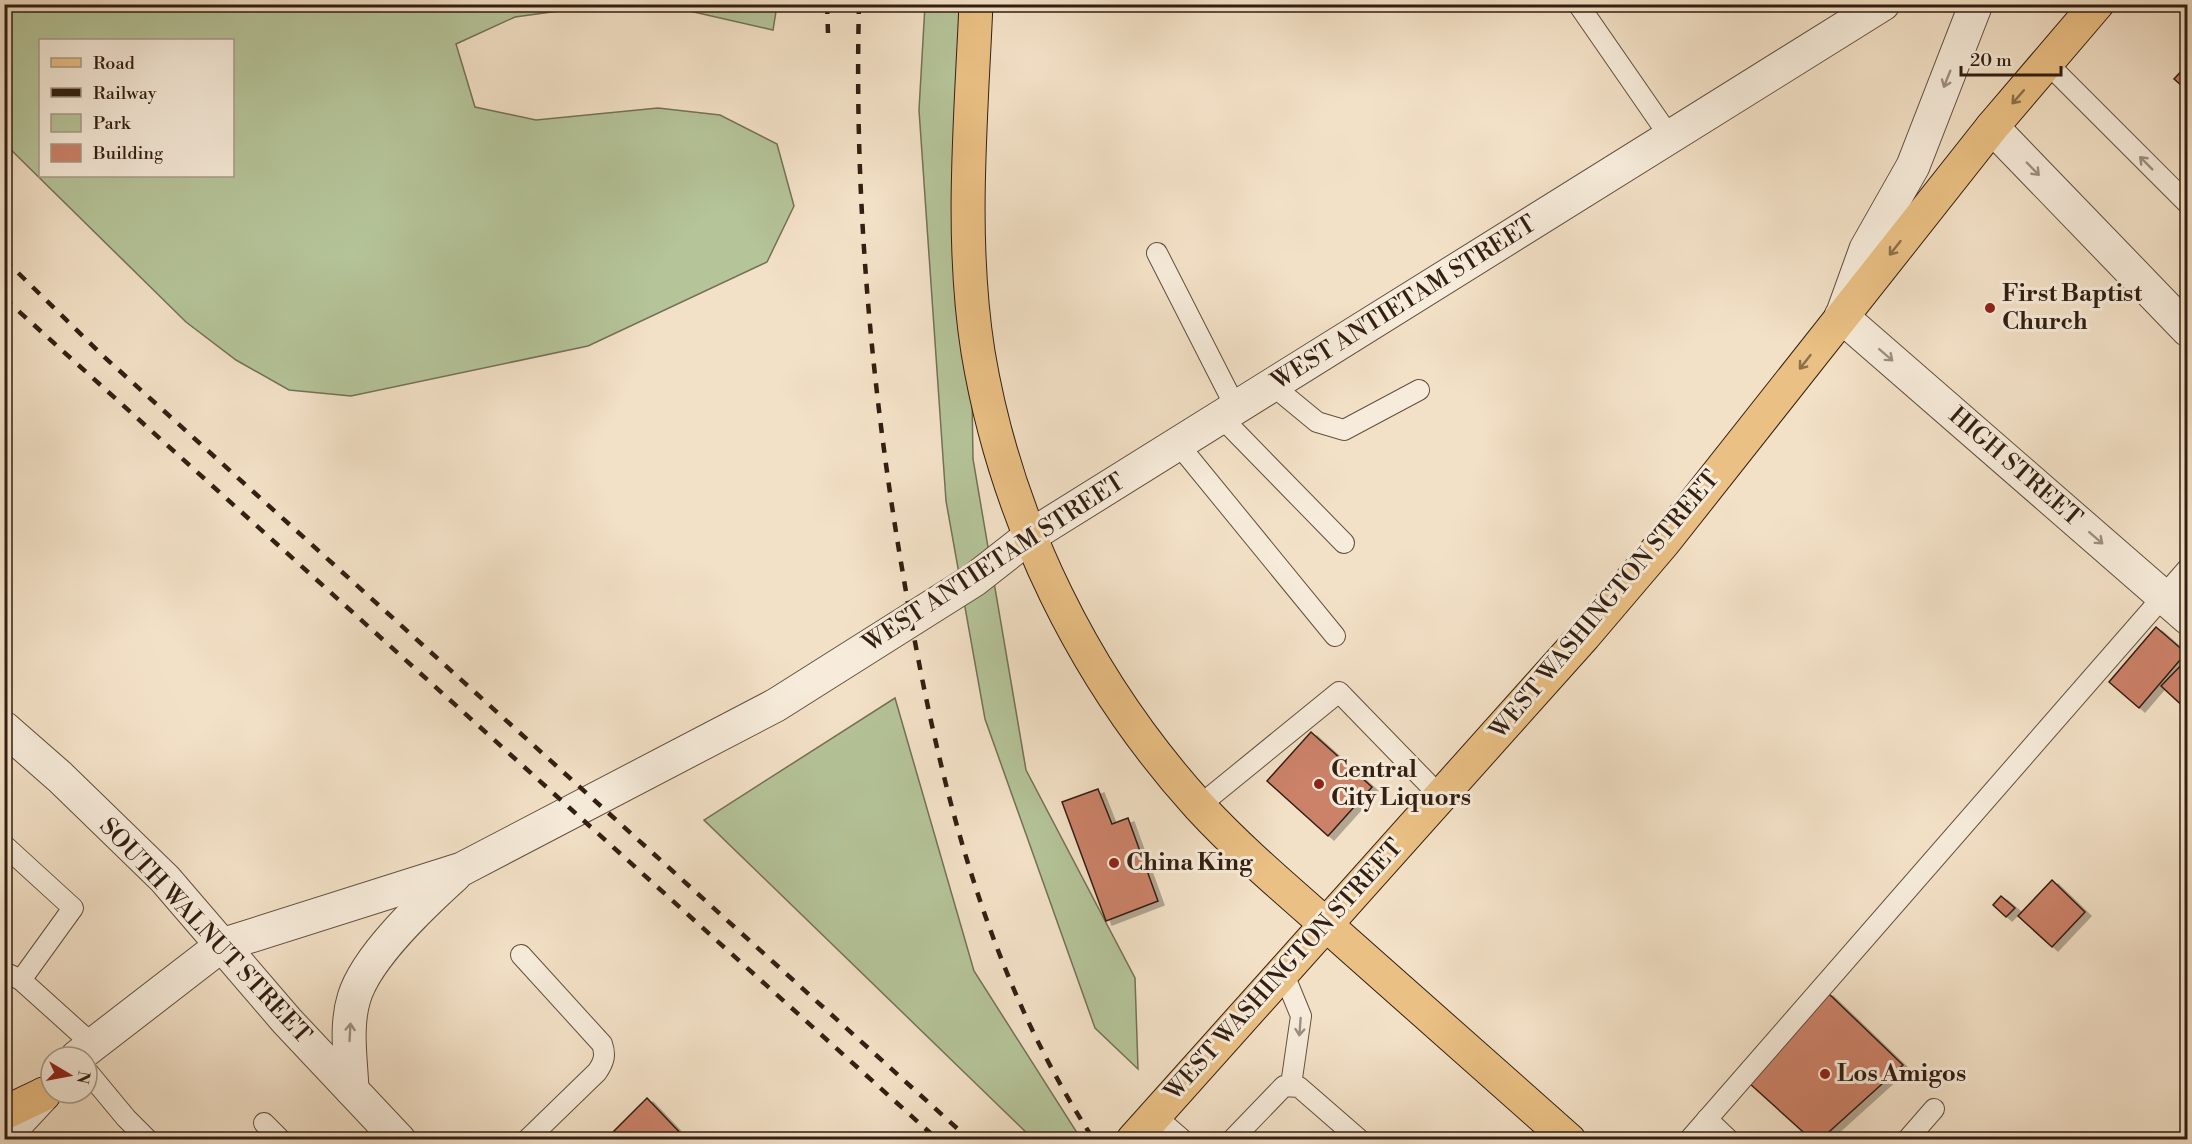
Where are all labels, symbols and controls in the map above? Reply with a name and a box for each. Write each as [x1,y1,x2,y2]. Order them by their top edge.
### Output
legend [39,39,234,177]
scale bar [1961,39,2062,77]
text: 20 m [1970,49,2012,72]
text: Road [93,52,136,75]
one-way arrow [1941,69,1952,87]
text: Railway [93,82,157,105]
one-way arrow [2011,89,2025,104]
text: Park [93,112,132,135]
text: Building [92,142,164,165]
one-way arrow [2139,155,2154,170]
one-way arrow [2025,161,2039,176]
street label: WEST ANTIETAM STREET [1265,209,1542,397]
one-way arrow [1889,240,1902,256]
place label: First Baptist Church [2002,279,2143,337]
marker: First Baptist Church [1983,301,1997,315]
one-way arrow [1878,348,1893,362]
one-way arrow [1799,354,1812,370]
street label: HIGH STREET [1942,401,2088,533]
street label: WEST WASHINGTON STREET [1483,464,1726,746]
street label: WEST ANTIETAM STREET [857,467,1131,660]
one-way arrow [2088,531,2103,545]
place label: Central City Liquors [1331,755,1471,813]
marker: Central City Liquors [1312,777,1326,791]
street label: SOUTH WALNUT STREET [93,812,317,1050]
street label: WEST WASHINGTON STREET [1158,833,1409,1108]
place label: China King [1126,848,1254,878]
marker: China King [1107,856,1121,870]
one-way arrow [1294,1016,1305,1036]
one-way arrow [345,1022,356,1042]
north arrow [39,1045,99,1105]
place label: Los Amigos [1837,1059,1966,1089]
marker: Los Amigos [1818,1067,1832,1081]
text: N [72,1069,94,1086]

